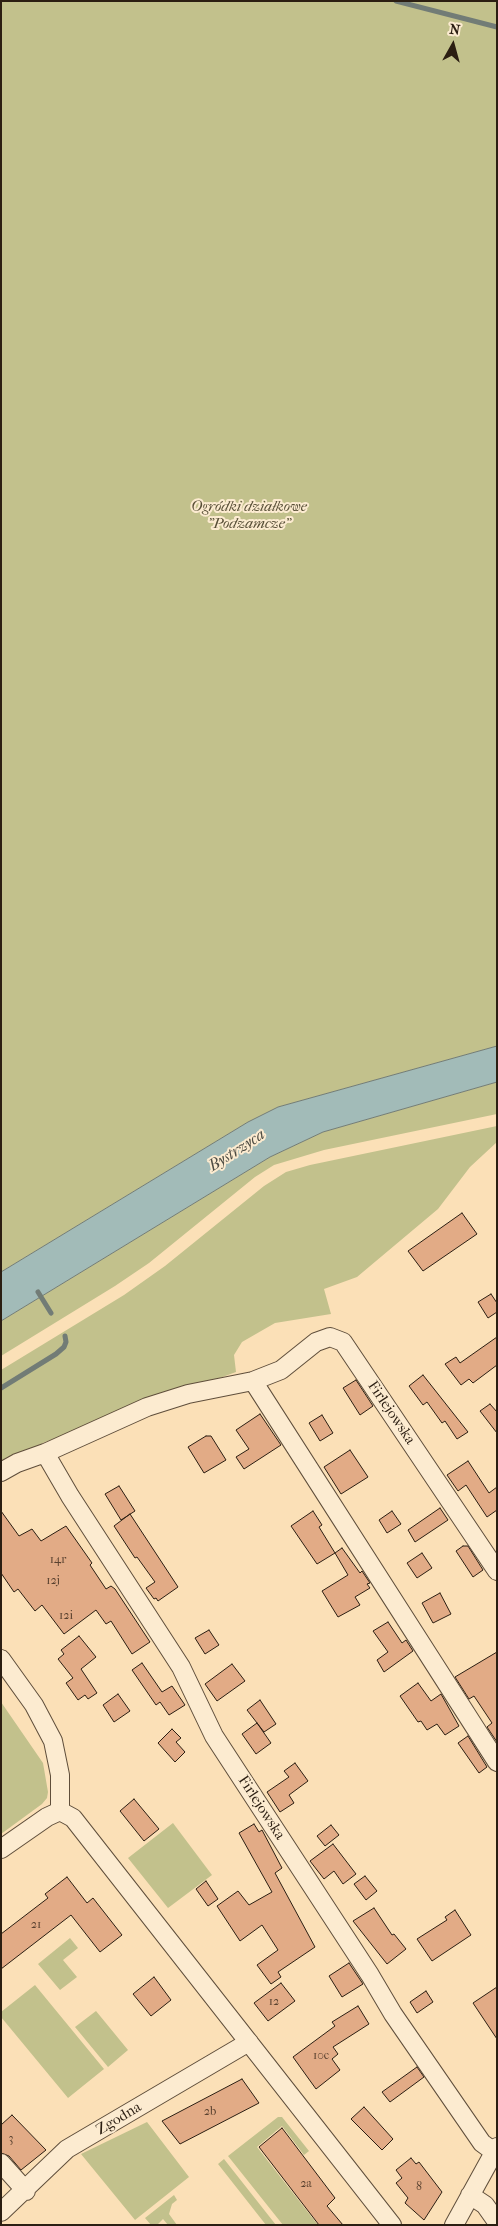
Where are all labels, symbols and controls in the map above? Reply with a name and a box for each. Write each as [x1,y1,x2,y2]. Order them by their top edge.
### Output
north arrow [428,20,478,70]
text: N [449,21,461,39]
park label: Ogródki działkowe "Podzamcze" [191,498,307,533]
water label: Bystrzyca [205,1126,269,1176]
street label: Firlejowska [363,1378,419,1448]
house number: 14r [50,1553,66,1567]
house number: 12j [46,1574,60,1588]
house number: 12i [59,1609,73,1623]
street label: Firlejowska [234,1773,288,1843]
house number: 21 [31,1918,41,1932]
house number: 12 [269,1995,279,2009]
house number: 10c [313,2049,329,2063]
street label: Zgodna [93,2099,145,2139]
house number: 2b [204,2105,216,2119]
house number: 3 [9,2132,13,2146]
house number: 2a [300,2177,312,2191]
house number: 8 [416,2180,422,2194]

